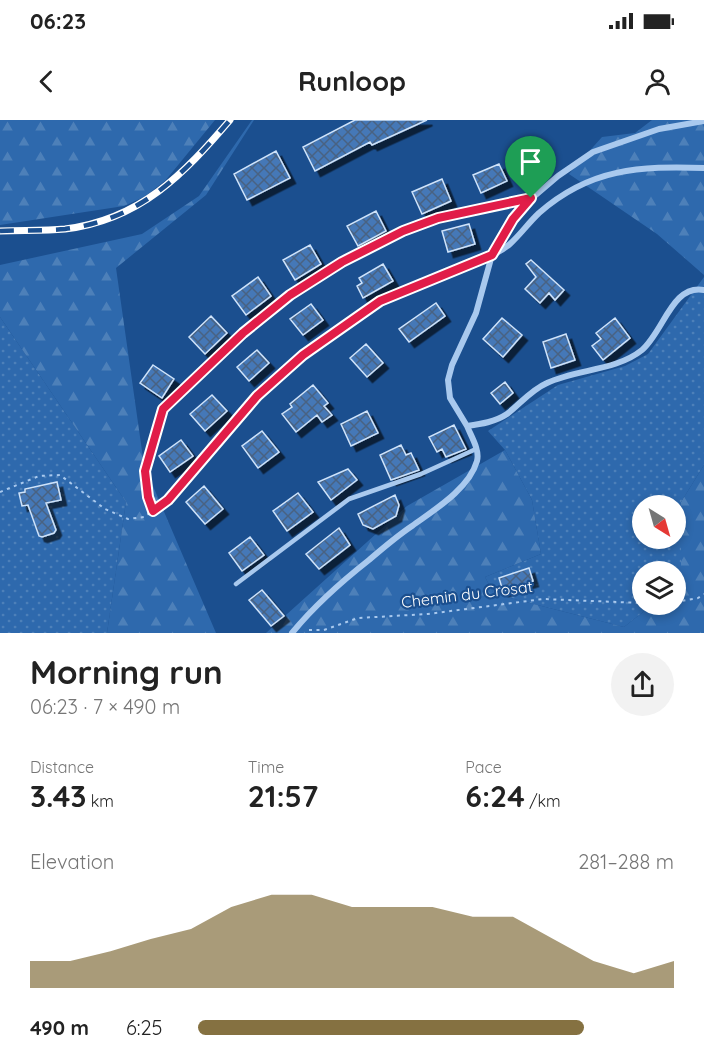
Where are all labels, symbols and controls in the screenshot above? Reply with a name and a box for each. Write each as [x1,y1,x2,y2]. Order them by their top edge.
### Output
text: 06:23 [30,7,86,35]
text: Runloop [298,64,406,98]
icon: back [30,65,63,98]
icon: person [641,65,674,98]
pin [505,136,556,198]
icon: arrive [514,145,547,178]
north arrow [632,495,686,549]
map controls [632,495,686,615]
button: layers [632,561,686,615]
street label: Chemin du Crosat [400,576,534,612]
text: Morning run [30,651,223,692]
button: share [611,653,674,716]
text: 06:23 · 7 × 490 m [30,694,180,719]
text: Distance [30,757,94,777]
text: Time [248,757,284,777]
text: Pace [465,757,502,777]
text: 3.43 [30,777,86,815]
text: 21:57 [248,777,318,815]
text: 6:24 [465,777,525,815]
text: km [86,791,114,811]
text: /km [525,791,561,811]
text: Elevation [30,849,114,874]
text: 281–288 m [578,849,674,874]
text: 490 m [30,1015,89,1040]
text: 6:25 [126,1015,162,1040]

